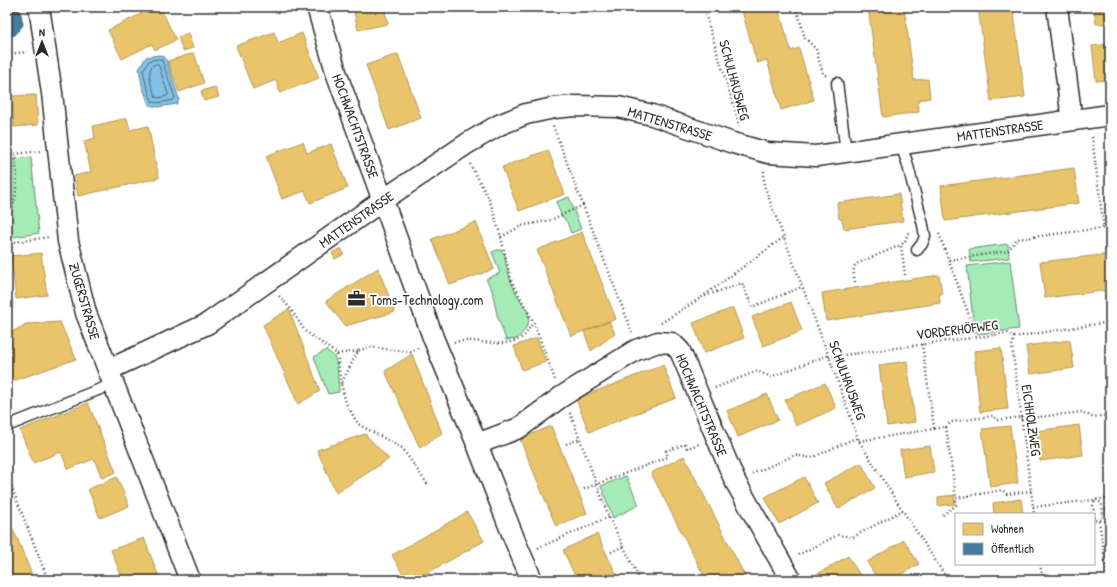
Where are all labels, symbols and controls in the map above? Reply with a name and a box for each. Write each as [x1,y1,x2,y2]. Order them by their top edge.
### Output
north arrow [22,22,62,62]
text: N [39,25,45,39]
street label: SCHULHAUSWEG [715,38,755,123]
street label: HOCHWACHTSTRASSE [328,71,384,181]
street label: MATTENSTRASSE [626,101,714,145]
street label: MATTENSTRASSE [956,115,1044,145]
street label: MATTENSTRASSE [315,186,397,252]
street label: ZUGERSTRASSE [65,260,105,342]
office icon: Toms-Technology.com [347,289,367,309]
place label: Toms-Technology.com [370,290,483,310]
street label: VORDERHÖFWEG [915,315,999,343]
street label: SCHULHAUSWEG [825,338,871,422]
street label: HOCHWACHTSTRASSE [672,351,732,459]
street label: EICHHOLZWEG [1018,383,1046,457]
legend [955,513,1095,565]
text: Wohnen [991,520,1024,537]
text: Öffentlich [991,540,1034,557]

